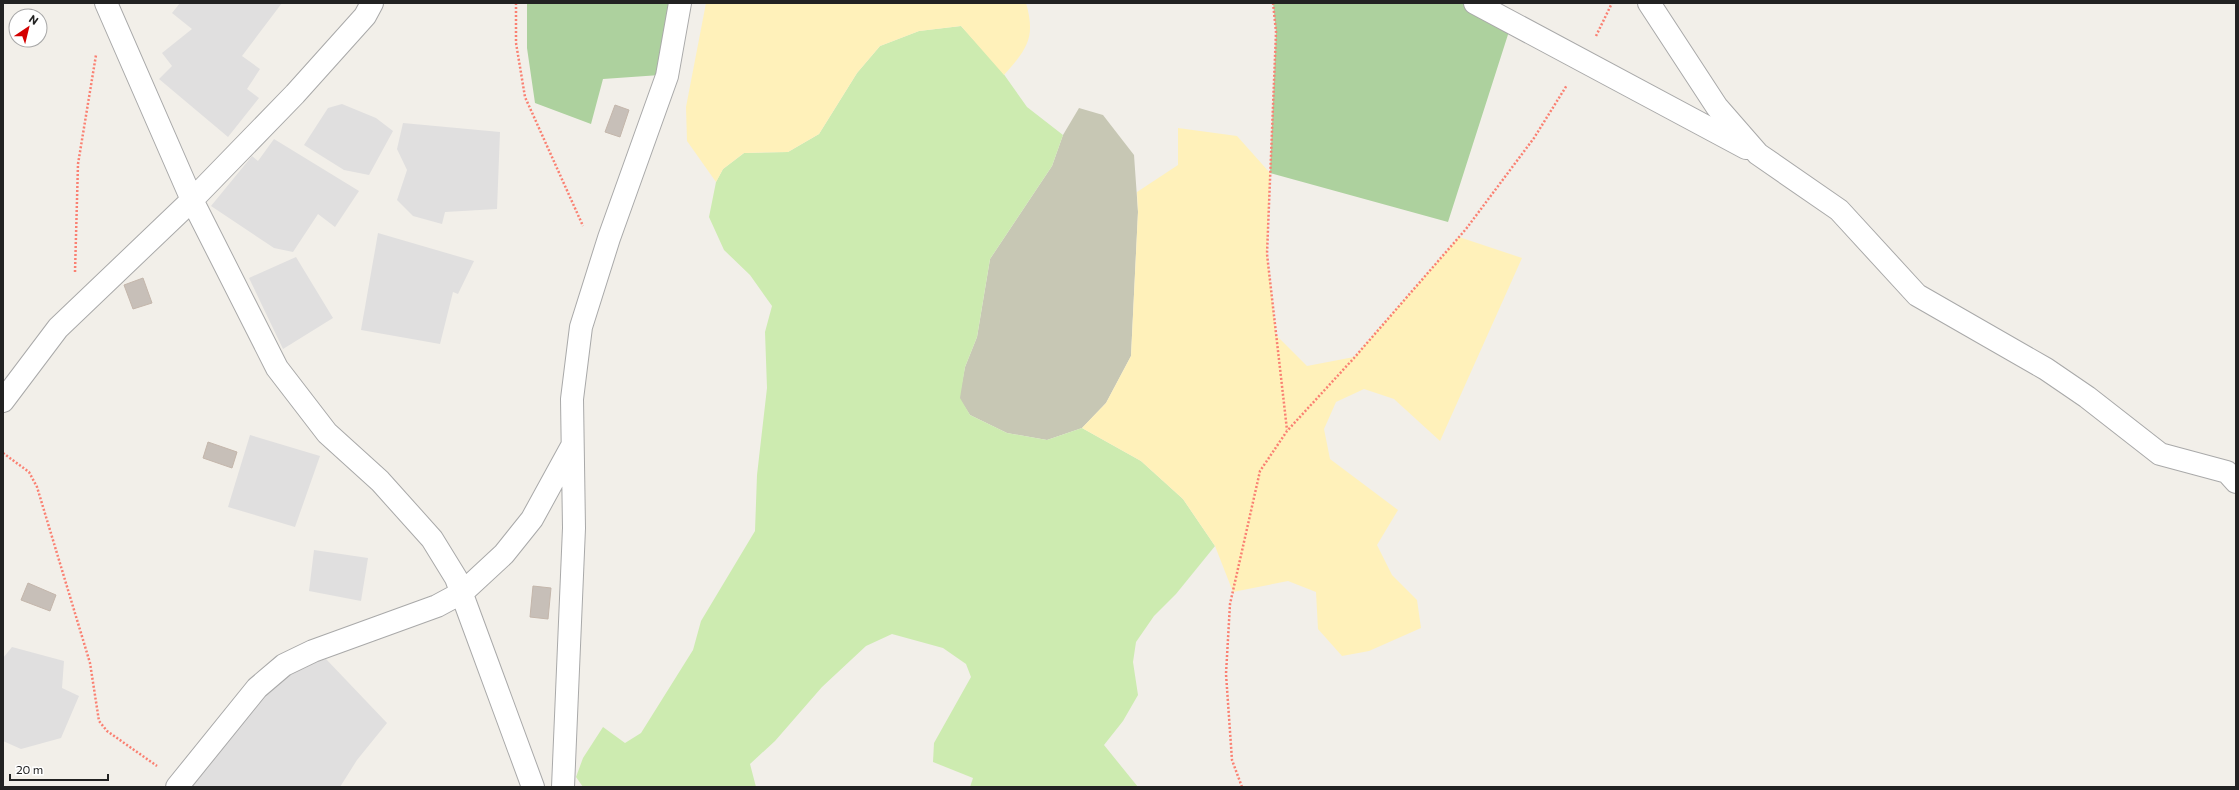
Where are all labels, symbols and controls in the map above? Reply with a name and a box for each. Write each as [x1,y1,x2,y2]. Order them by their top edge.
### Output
north arrow [8,8,48,48]
text: N [27,12,41,27]
scale bar [10,756,108,782]
text: 20 m [16,762,43,776]

